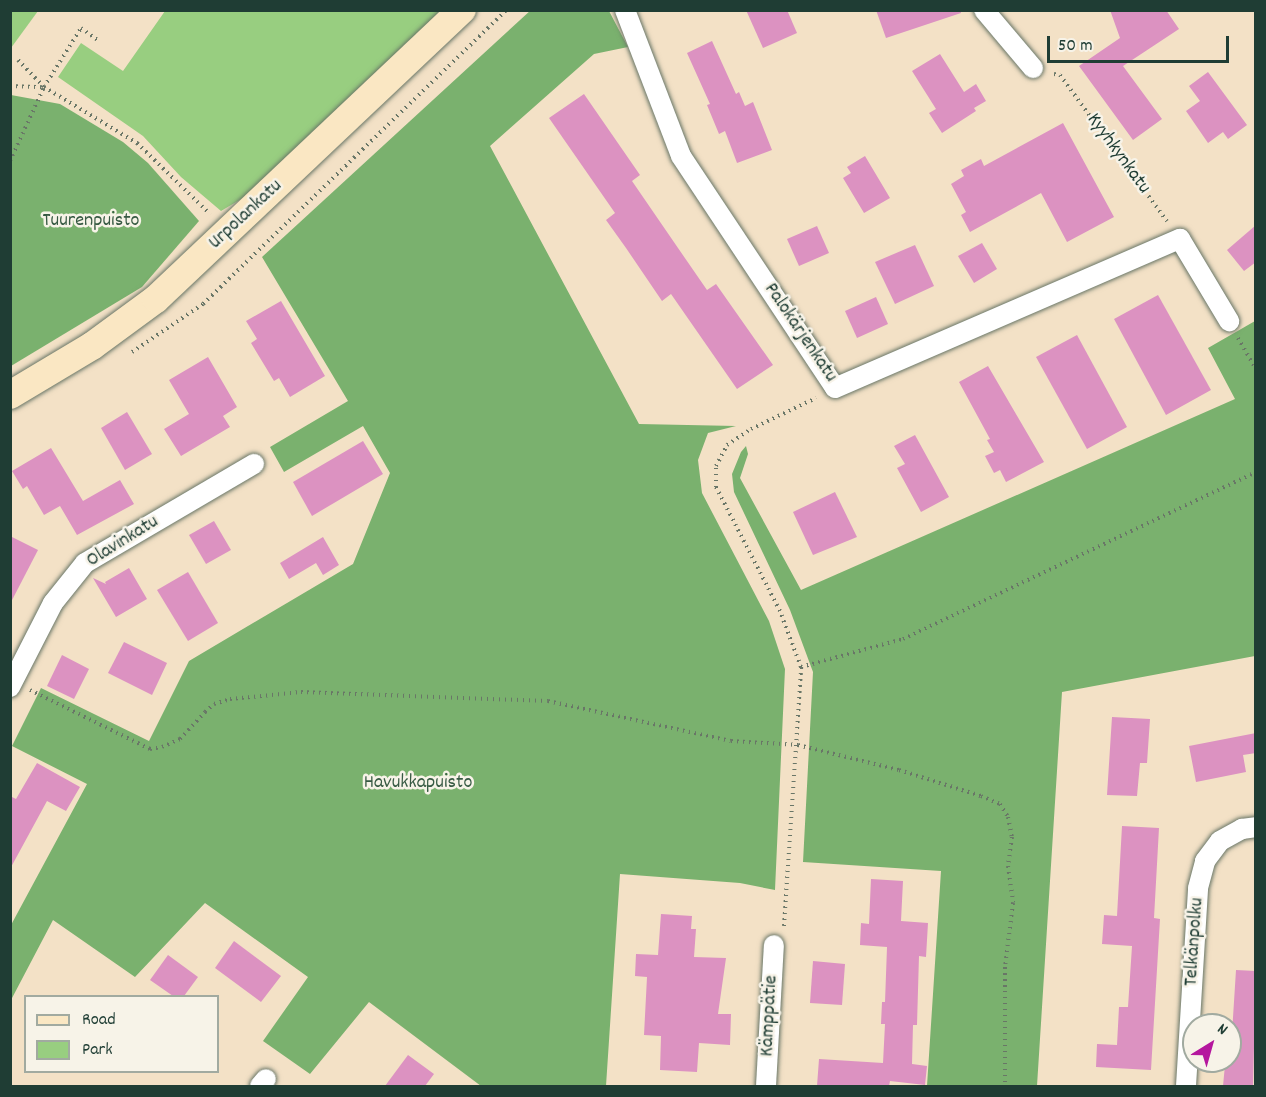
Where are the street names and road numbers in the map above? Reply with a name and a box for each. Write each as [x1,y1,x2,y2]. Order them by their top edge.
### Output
street label: Kyyhkynkatu [1081,109,1155,199]
street label: Urpolankatu [204,175,288,255]
street label: Palokärjenkatu [758,279,842,387]
street label: Olavinkatu [83,511,163,573]
street label: Telkänpolku [1180,897,1210,987]
street label: Kämppätie [756,975,784,1057]

